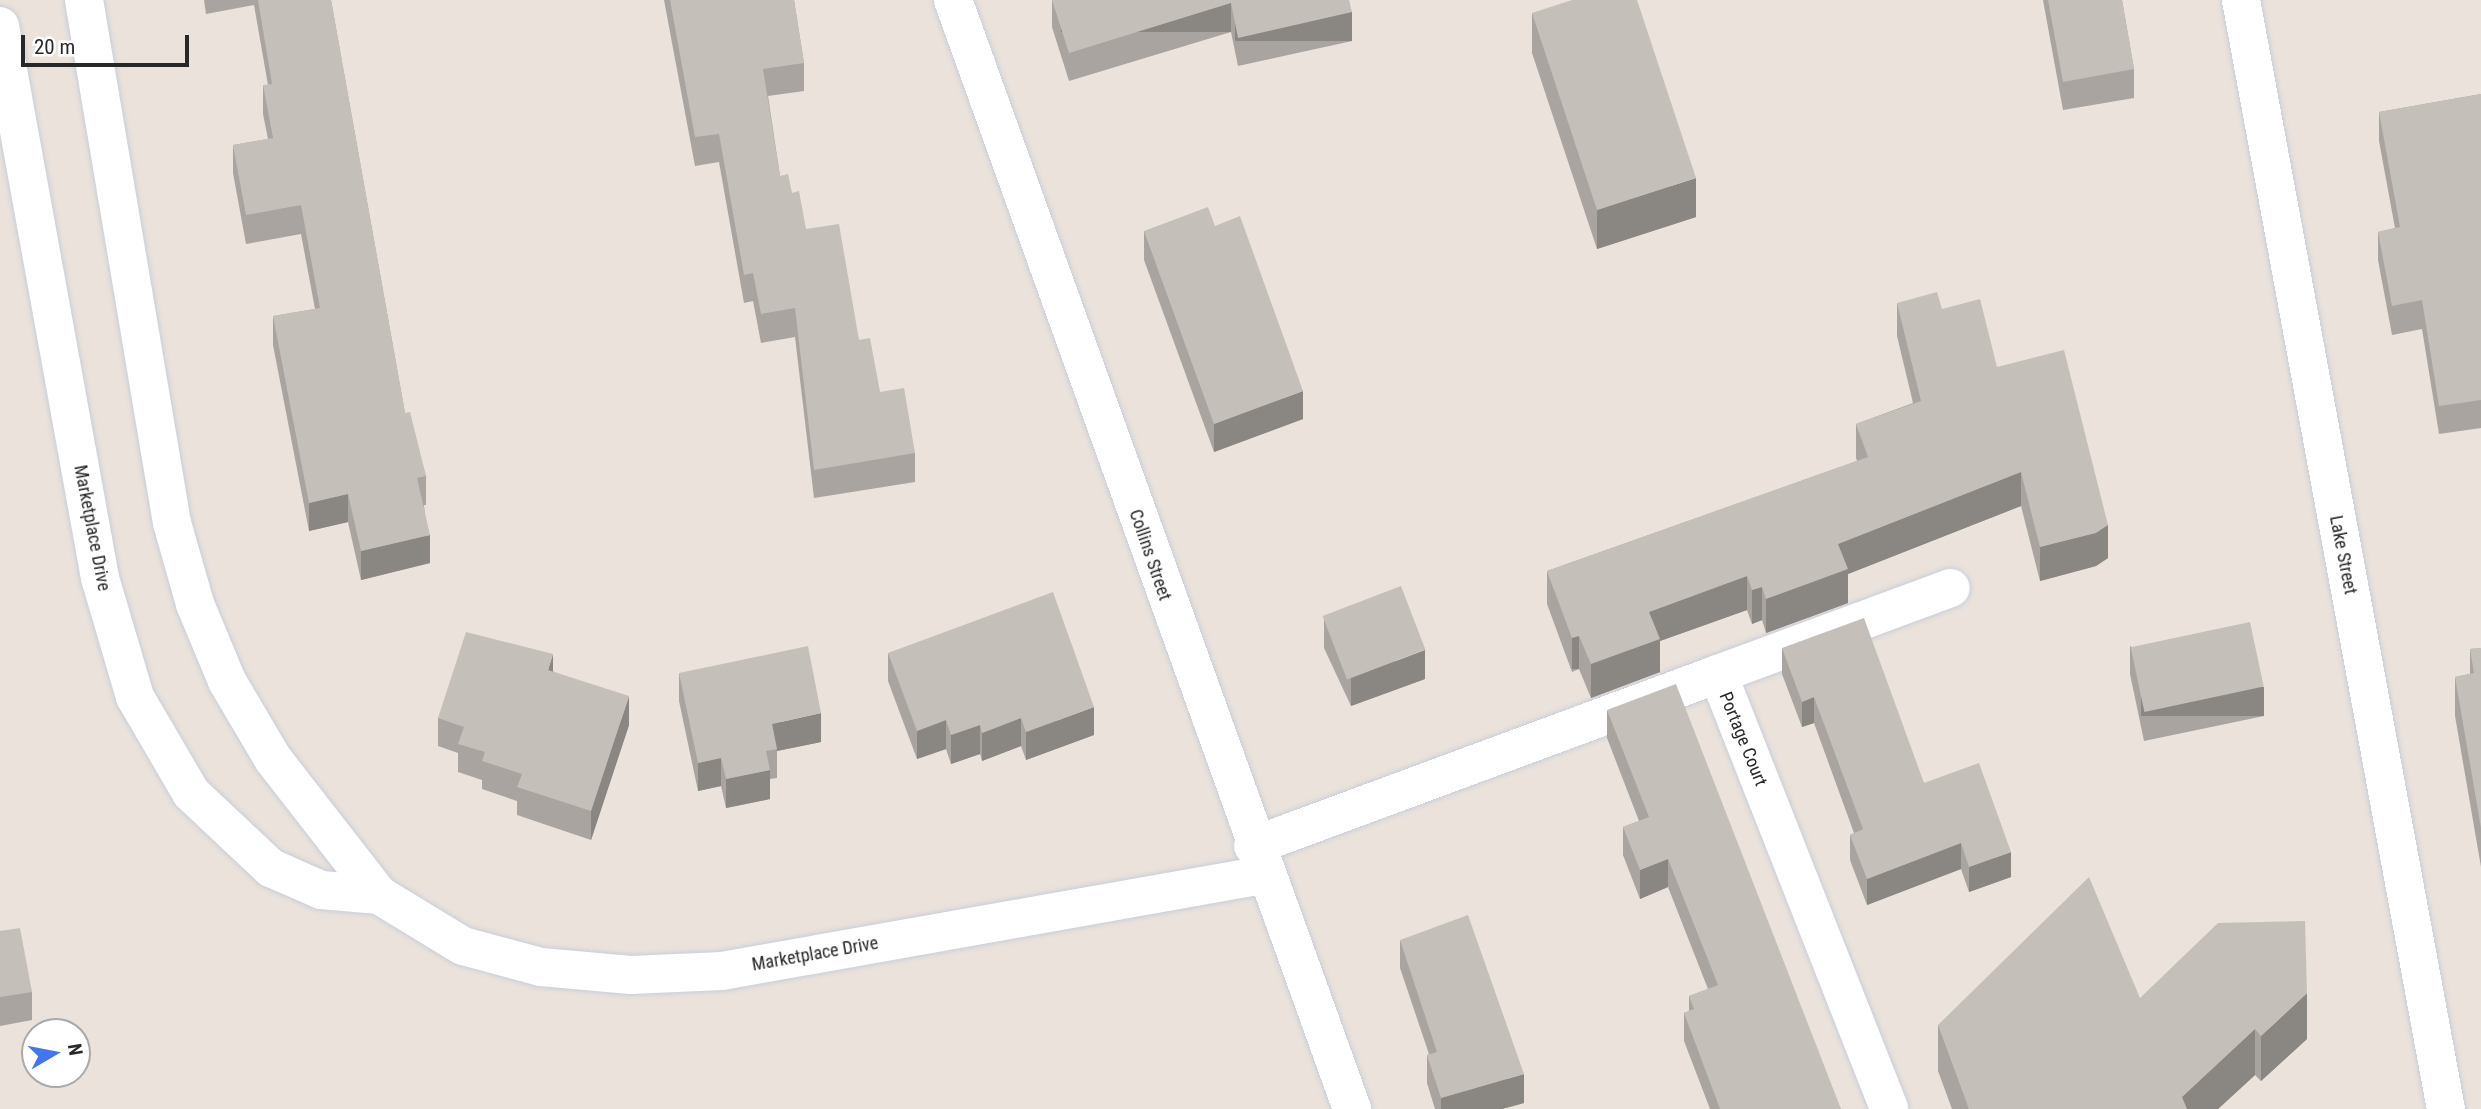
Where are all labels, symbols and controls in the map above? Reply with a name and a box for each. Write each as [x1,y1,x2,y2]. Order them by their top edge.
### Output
scale bar [24,21,192,65]
text: 20 m [34,35,75,59]
street label: Marketplace Drive [69,463,115,593]
street label: Collins Street [1124,507,1176,603]
street label: Lake Street [2325,514,2361,596]
street label: Portage Court [1714,689,1772,789]
street label: Marketplace Drive [750,932,880,976]
north arrow [21,1018,91,1088]
text: N [63,1042,88,1057]

